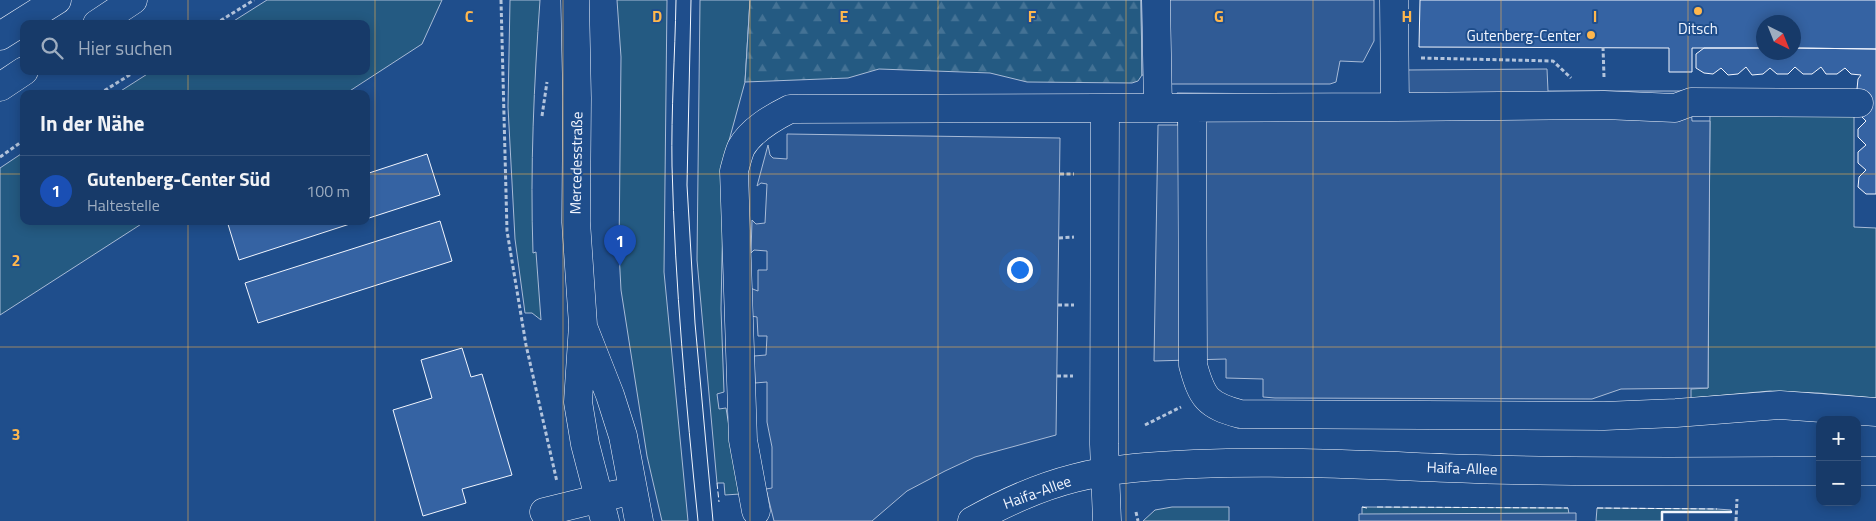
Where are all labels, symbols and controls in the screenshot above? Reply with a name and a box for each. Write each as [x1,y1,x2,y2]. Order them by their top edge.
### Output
text: C [465,4,474,28]
text: D [652,4,662,28]
text: E [840,4,849,28]
text: F [1028,4,1037,28]
text: G [1214,4,1224,28]
text: H [1402,4,1412,28]
text: I [1593,4,1597,28]
marker: Ditsch [1692,5,1704,17]
north arrow [1756,15,1801,60]
place label: Ditsch [1678,17,1718,40]
search box [20,20,370,75]
place label: Gutenberg-Center [1467,24,1581,47]
marker: Gutenberg-Center [1585,29,1597,41]
text: Hier suchen [78,33,173,62]
icon: search [38,34,66,62]
text: In der Nähe [40,107,145,139]
street label: Mercedesstraße [564,111,588,215]
text: Gutenberg-Center Süd [87,164,271,193]
text: 1 [52,179,60,203]
text: 100 m [306,179,350,203]
text: Haltestelle [87,193,160,217]
pin: 1 [604,225,636,266]
text: 2 [12,248,20,272]
your location [1007,257,1033,283]
map controls [1816,416,1861,506]
button: + [1816,416,1861,461]
text: 3 [12,422,20,446]
street label: Haifa-Allee [1426,455,1498,481]
button: − [1816,461,1861,506]
street label: Haifa-Allee [1000,469,1074,515]

